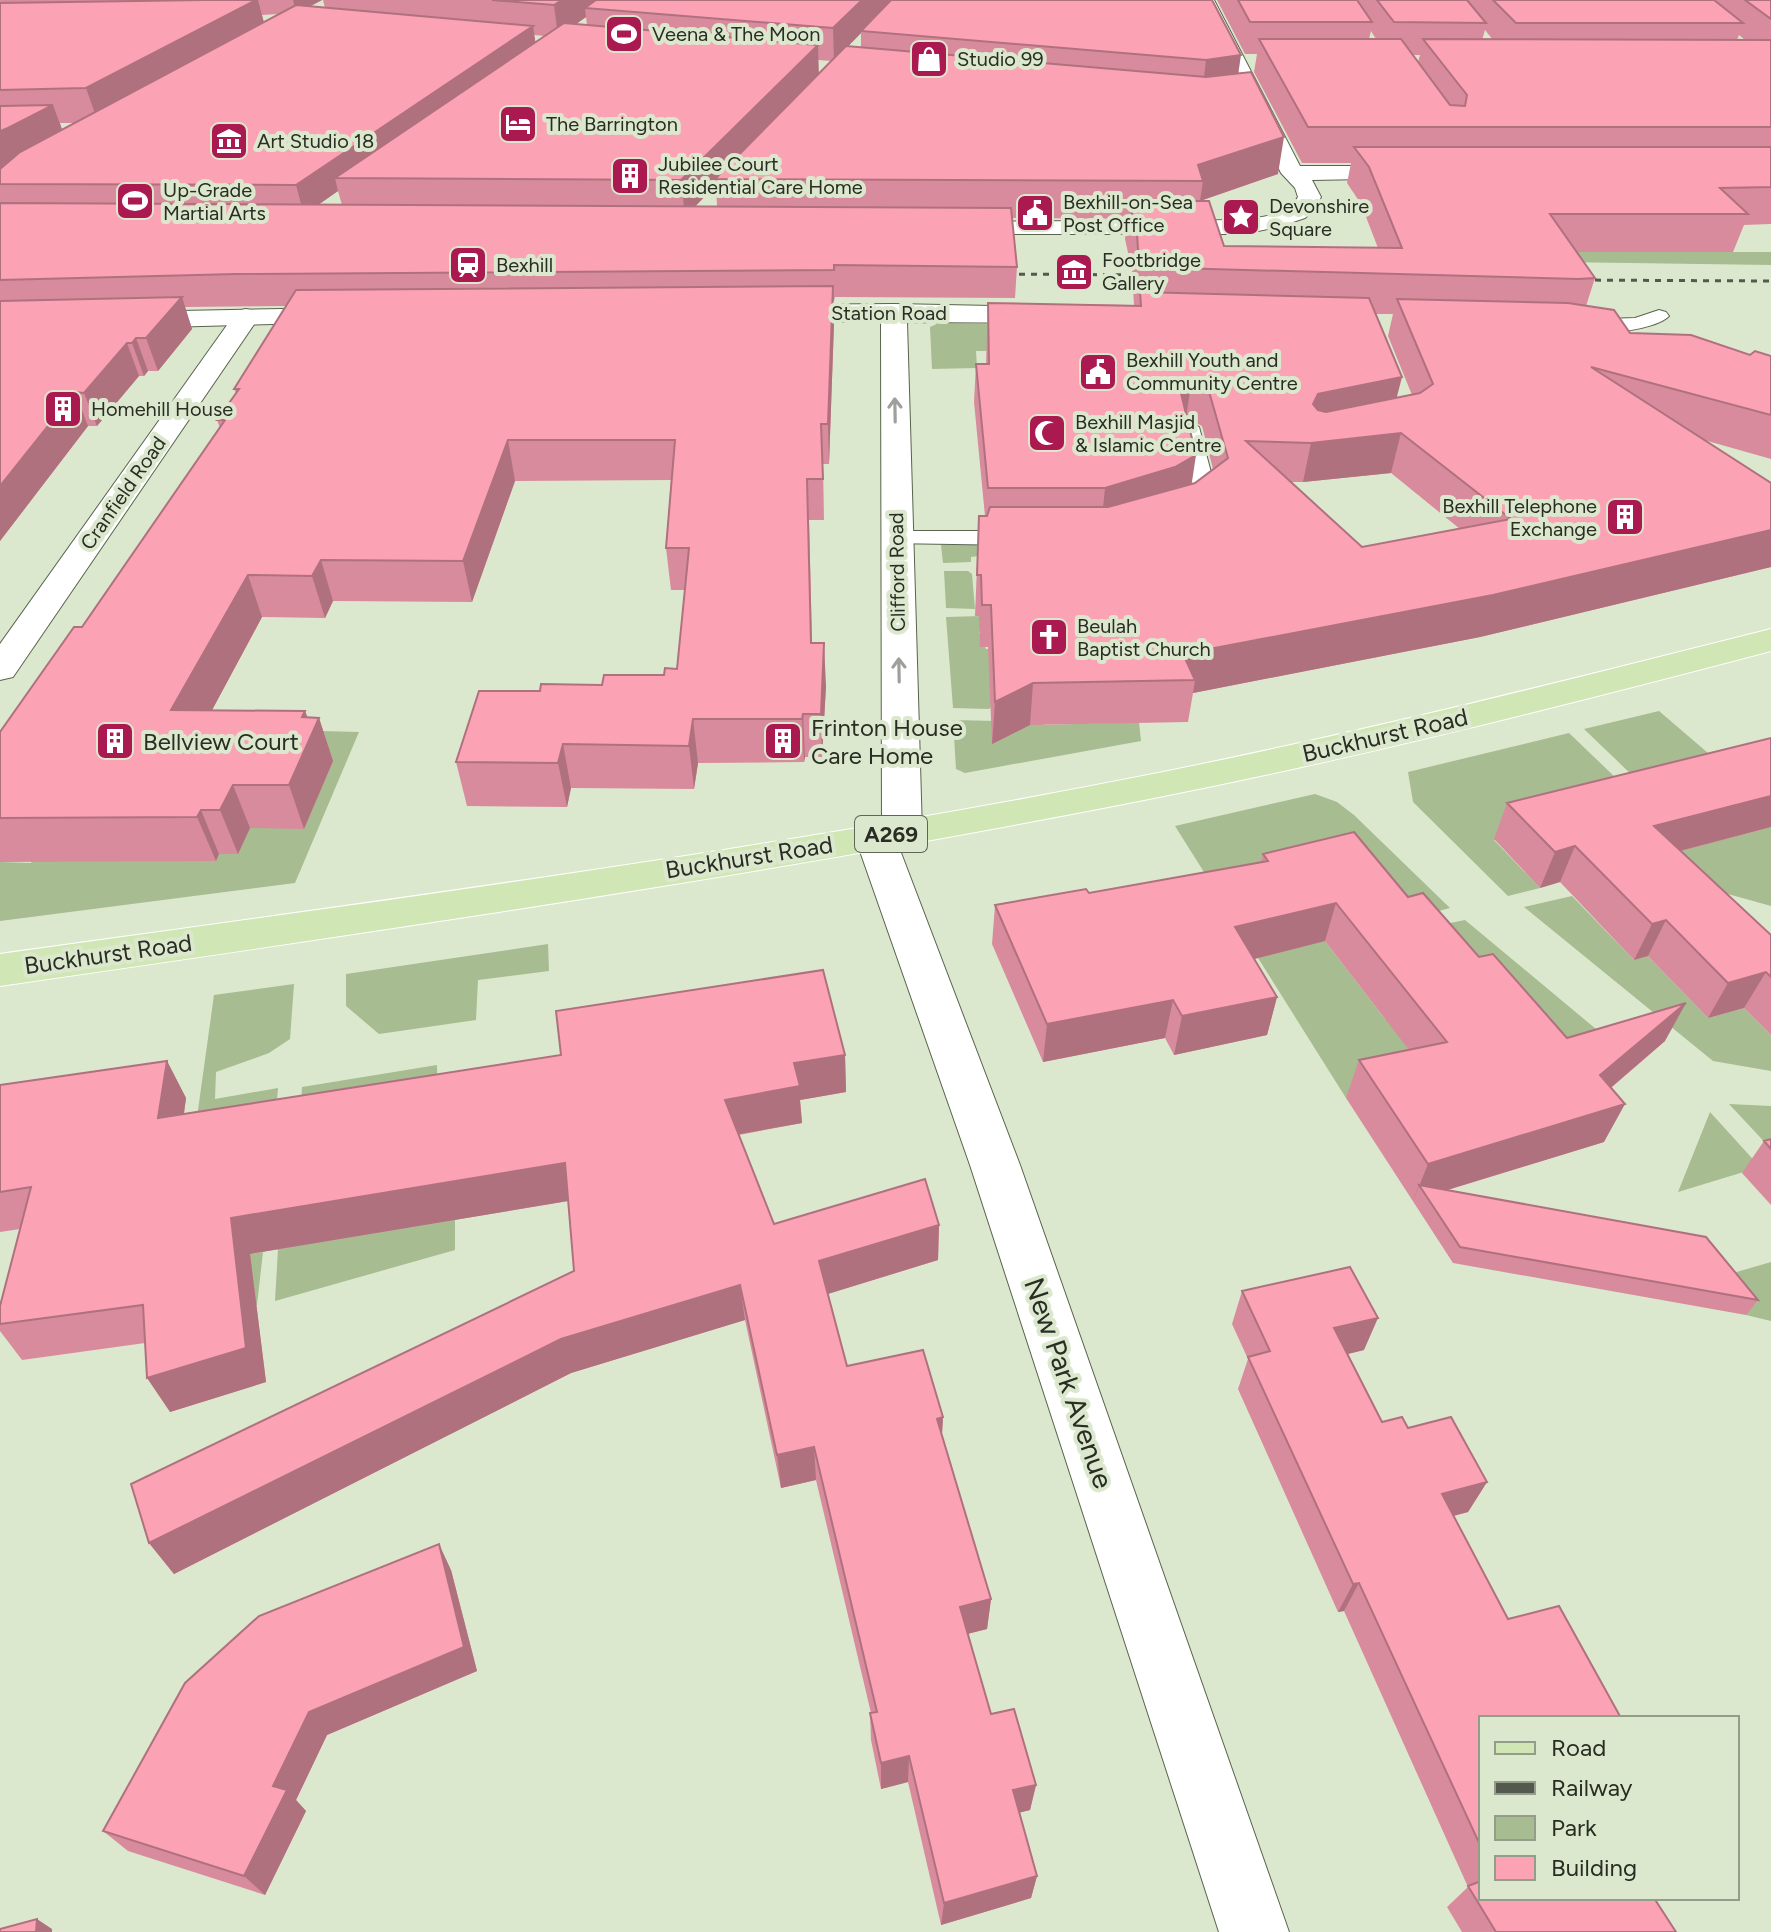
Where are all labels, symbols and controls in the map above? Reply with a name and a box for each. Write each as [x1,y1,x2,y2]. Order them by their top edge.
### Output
sports icon: Veena & The Moon [603,13,645,55]
place label: Veena & The Moon [652,22,820,46]
shop icon: Studio 99 [908,38,950,80]
place label: Studio 99 [957,47,1044,71]
hotel icon: The Barrington [497,103,539,145]
place label: The Barrington [546,112,678,136]
museum icon: Art Studio 18 [208,120,250,162]
place label: Art Studio 18 [257,129,374,153]
place label: Jubilee Court Residential Care Home [658,152,863,199]
building icon: Jubilee Court Residential Care Home [609,155,651,197]
place label: Up-Grade Martial Arts [163,178,266,225]
sports icon: Up-Grade Martial Arts [114,180,156,222]
place label: Bexhill-on-Sea Post Office [1063,190,1193,237]
public building icon: Bexhill-on-Sea Post Office [1014,192,1056,234]
place label: Devonshire Square [1269,194,1369,241]
place icon: Devonshire Square [1220,196,1262,238]
station icon: Bexhill [447,244,489,286]
place label: Footbridge Gallery [1102,248,1201,295]
museum icon: Footbridge Gallery [1053,251,1095,293]
place label: Bexhill [496,253,553,277]
street label: Station Road [831,301,947,325]
place label: Bexhill Youth and Community Centre [1126,348,1298,395]
public building icon: Bexhill Youth and Community Centre [1077,351,1119,393]
building icon: Homehill House [42,388,84,430]
place label: Homehill House [91,397,233,421]
one-way arrow [887,397,903,424]
place label: Bexhill Masjid & Islamic Centre [1075,410,1221,457]
mosque icon: Bexhill Masjid & Islamic Centre [1026,412,1068,454]
street label: Cranfield Road [75,432,171,554]
place label: Bexhill Telephone Exchange [1442,494,1597,541]
building icon: Bexhill Telephone Exchange [1604,496,1646,538]
street label: Clifford Road [884,512,910,632]
place label: Beulah Baptist Church [1077,614,1211,661]
church icon: Beulah Baptist Church [1028,616,1070,658]
one-way arrow [891,657,907,684]
street label: Buckhurst Road [1299,702,1471,768]
place label: Frinton House Care Home [811,713,963,770]
building icon: Bellview Court [94,720,136,762]
building icon: Frinton House Care Home [762,720,804,762]
place label: Bellview Court [143,727,299,756]
road number: A269 [855,816,927,852]
street label: Buckhurst Road [663,829,835,885]
street label: Buckhurst Road [22,928,194,980]
street label: New Park Avenue [1017,1273,1121,1493]
legend [1479,1716,1739,1900]
text: Road [1551,1733,1606,1762]
text: Railway [1551,1773,1633,1802]
text: Park [1551,1813,1597,1842]
text: Building [1551,1853,1637,1882]

